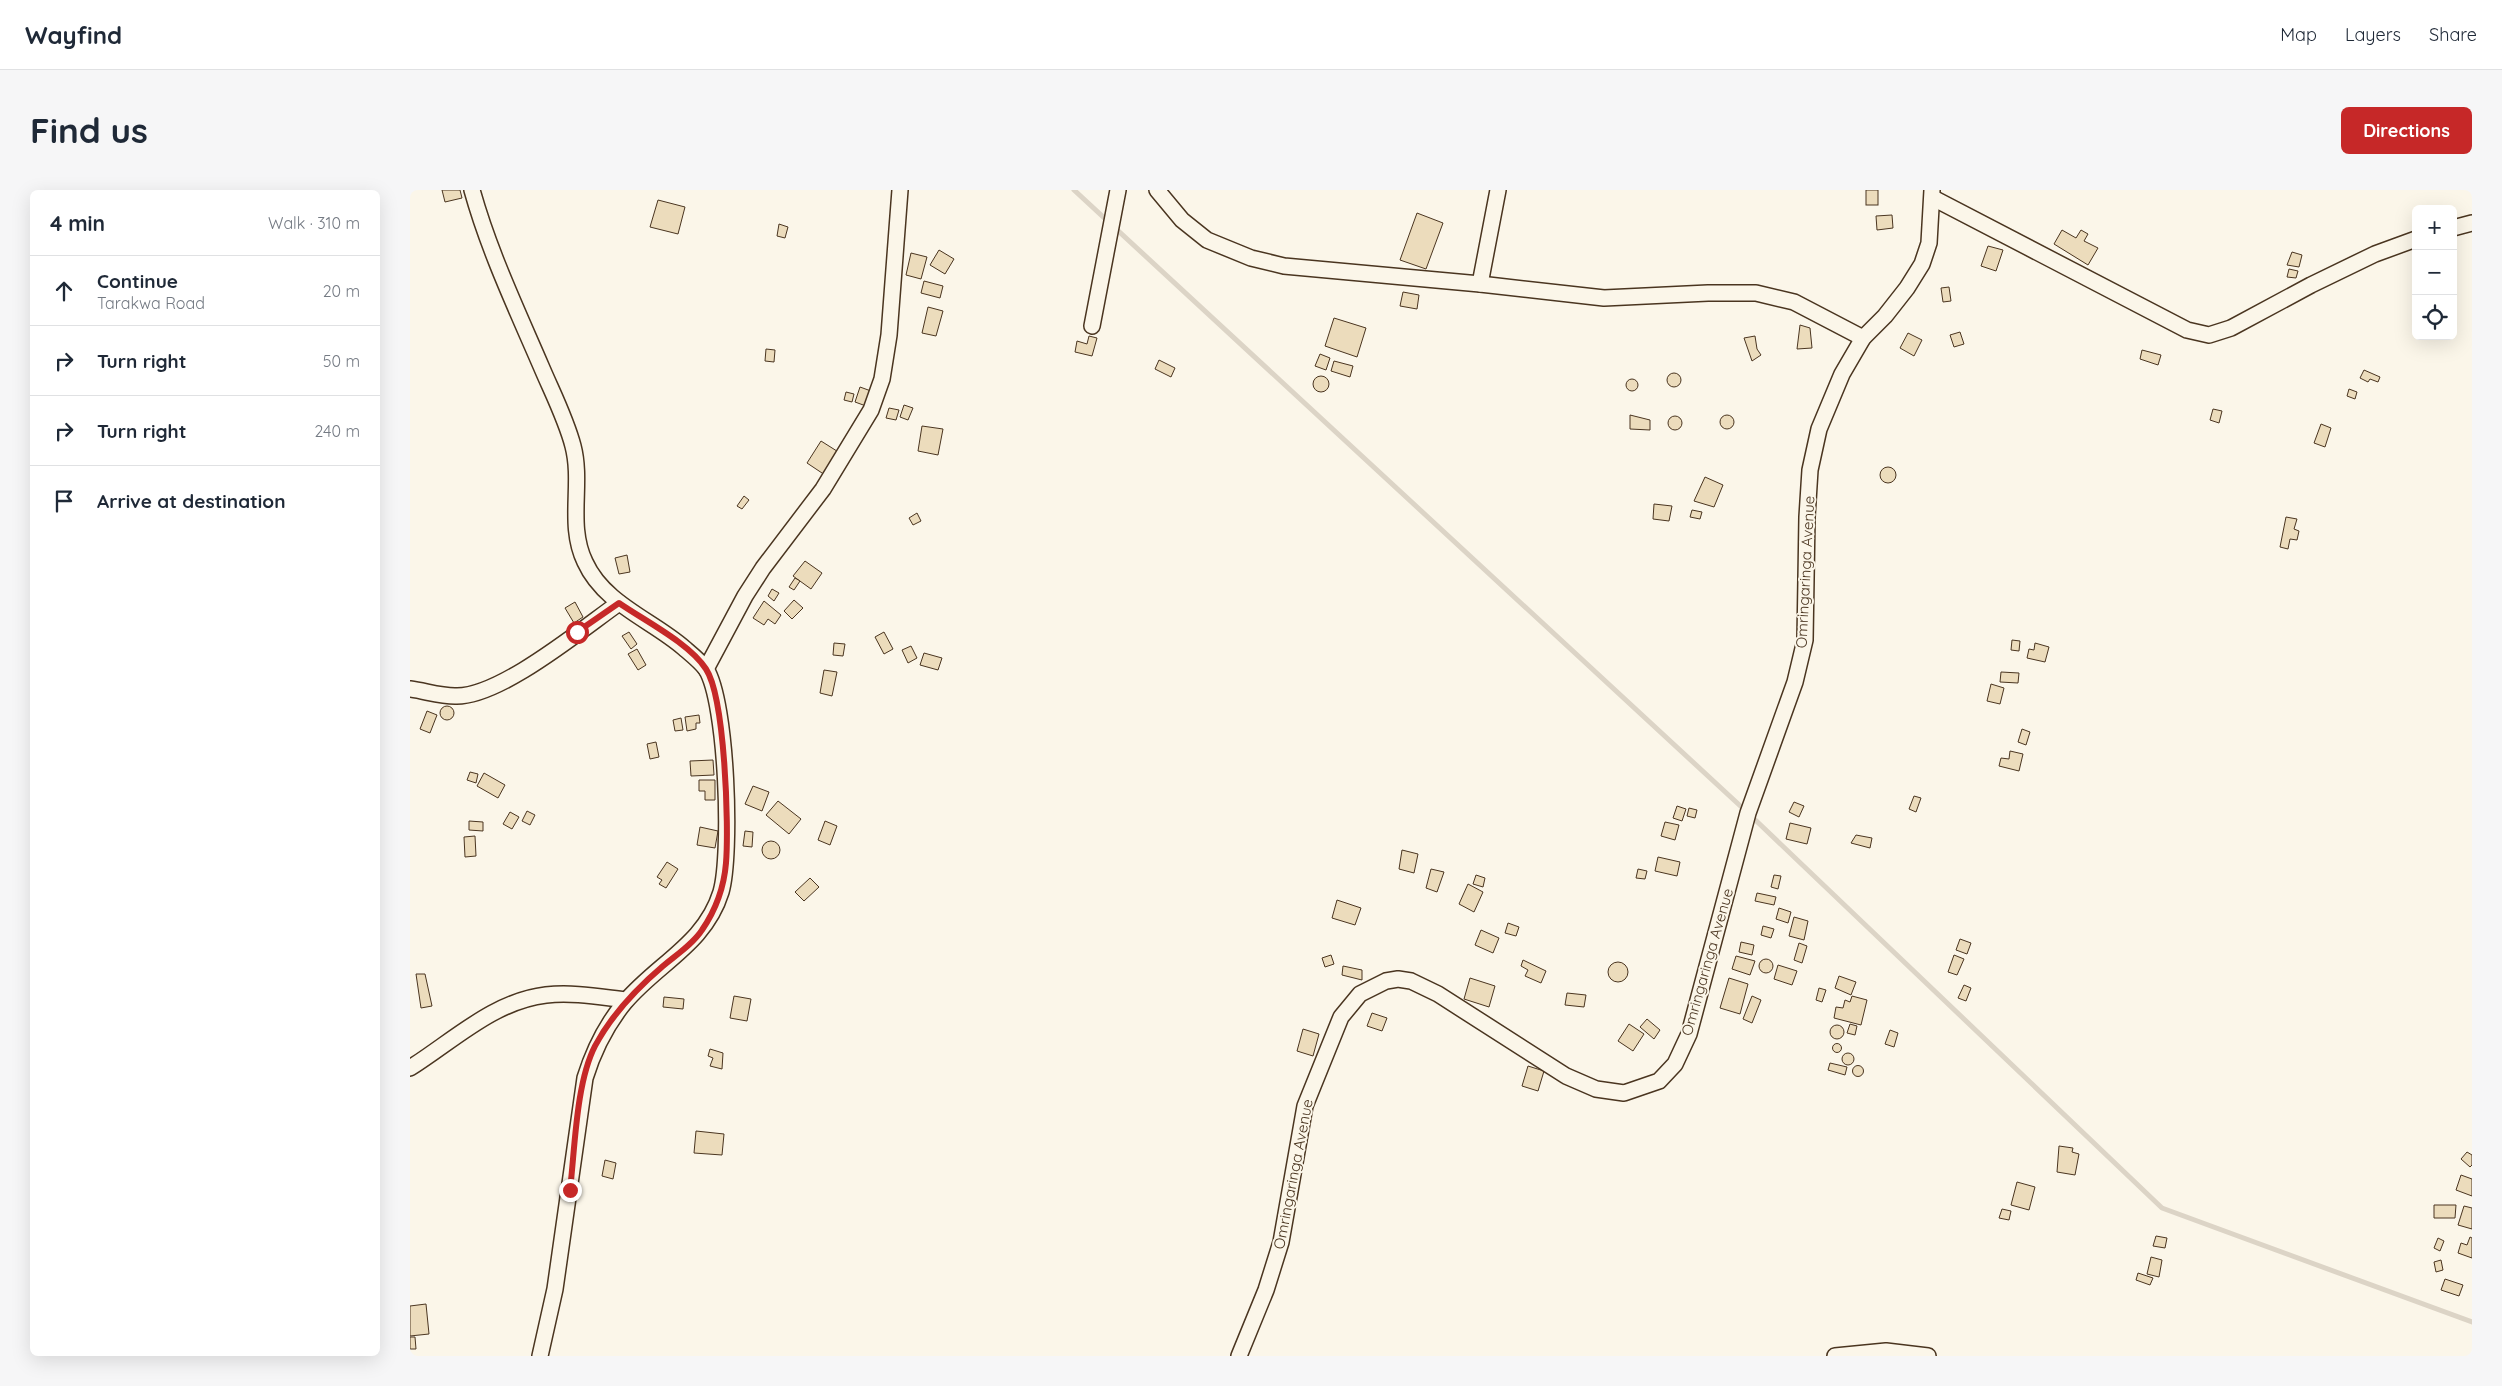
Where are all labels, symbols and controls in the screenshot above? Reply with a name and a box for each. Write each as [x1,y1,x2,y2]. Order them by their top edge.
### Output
text: Wayfind [25,20,122,50]
text: Map [2280,23,2317,46]
text: Layers [2345,23,2401,46]
text: Share [2429,23,2477,46]
button: Directions [2341,107,2472,154]
text: Find us [30,108,148,152]
map controls [2412,205,2457,340]
button: + [2412,205,2457,250]
text: 4 min [50,210,105,236]
text: Walk · 310 m [268,213,360,233]
button: − [2412,250,2457,295]
text: Continue [97,269,178,293]
icon: ahead [50,277,78,305]
text: 20 m [323,281,360,301]
text: Tarakwa Road [97,293,205,313]
button: locate [2412,295,2457,340]
icon: right [50,347,78,375]
text: Turn right [97,349,186,373]
text: 50 m [323,351,360,371]
icon: right [50,417,78,445]
text: Turn right [97,419,186,443]
text: 240 m [314,421,360,441]
icon: arrive [50,487,78,515]
text: Arrive at destination [97,489,286,513]
street label: Omringaringa Avenue [1792,495,1818,649]
route start [566,621,589,644]
street label: Omringaringa Avenue [1677,886,1737,1038]
street label: Omringaringa Avenue [1269,1097,1317,1251]
route end [559,1179,582,1202]

